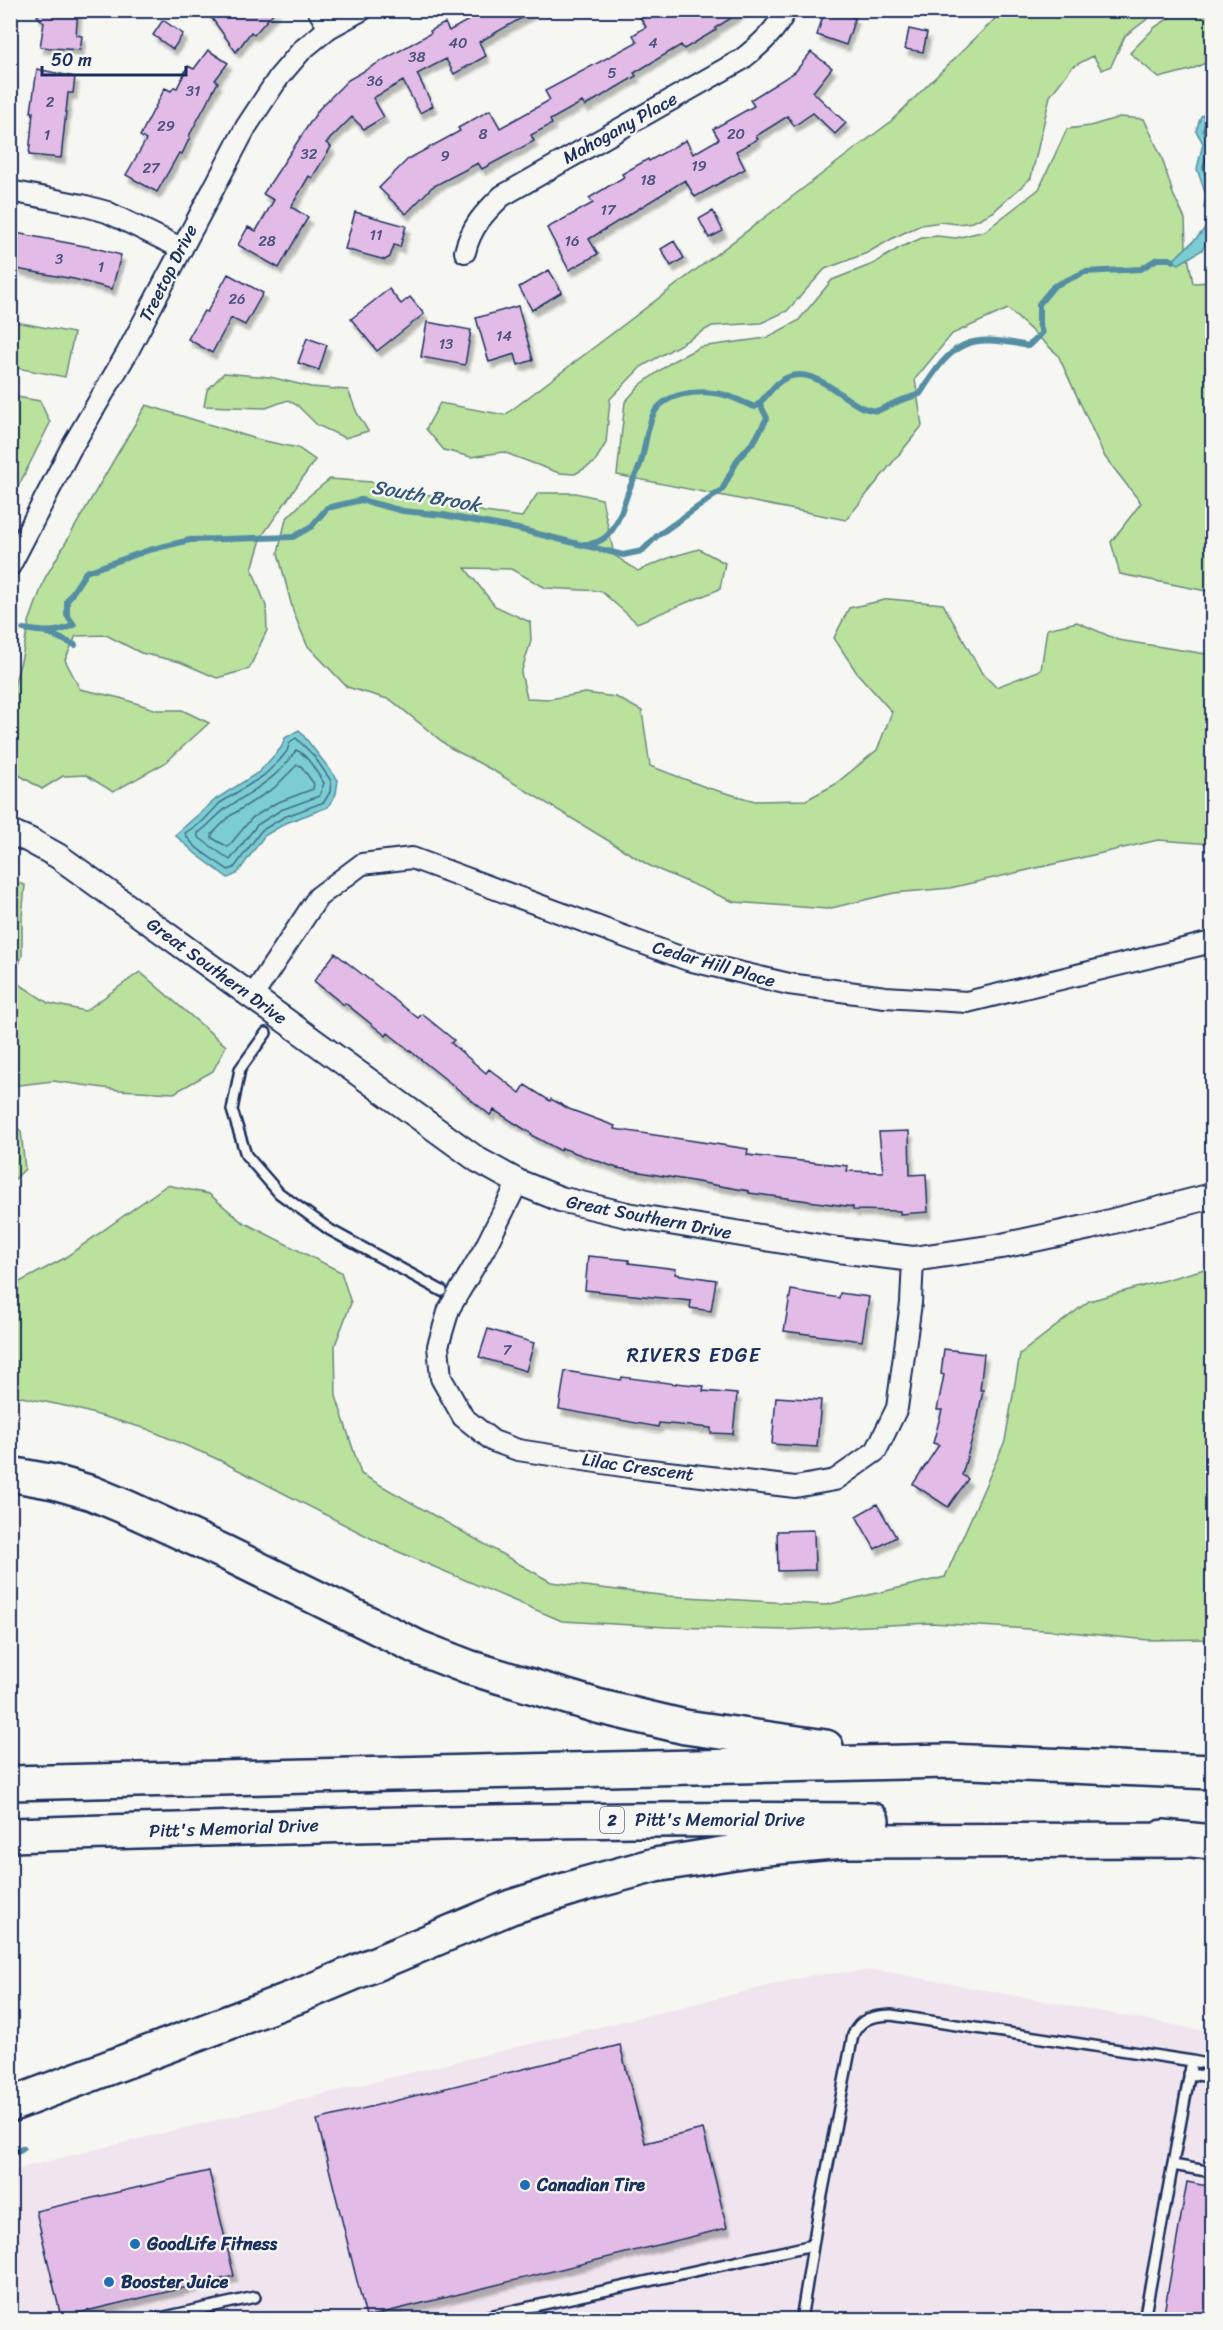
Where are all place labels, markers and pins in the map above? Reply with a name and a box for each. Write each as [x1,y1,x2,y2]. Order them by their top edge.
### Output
place label: Canadian Tire [536,2169,645,2201]
marker: Canadian Tire [518,2178,532,2192]
place label: GoodLife Fitness [146,2228,278,2260]
marker: GoodLife Fitness [128,2237,142,2251]
place label: Booster Juice [121,2266,229,2298]
marker: Booster Juice [102,2275,116,2289]

